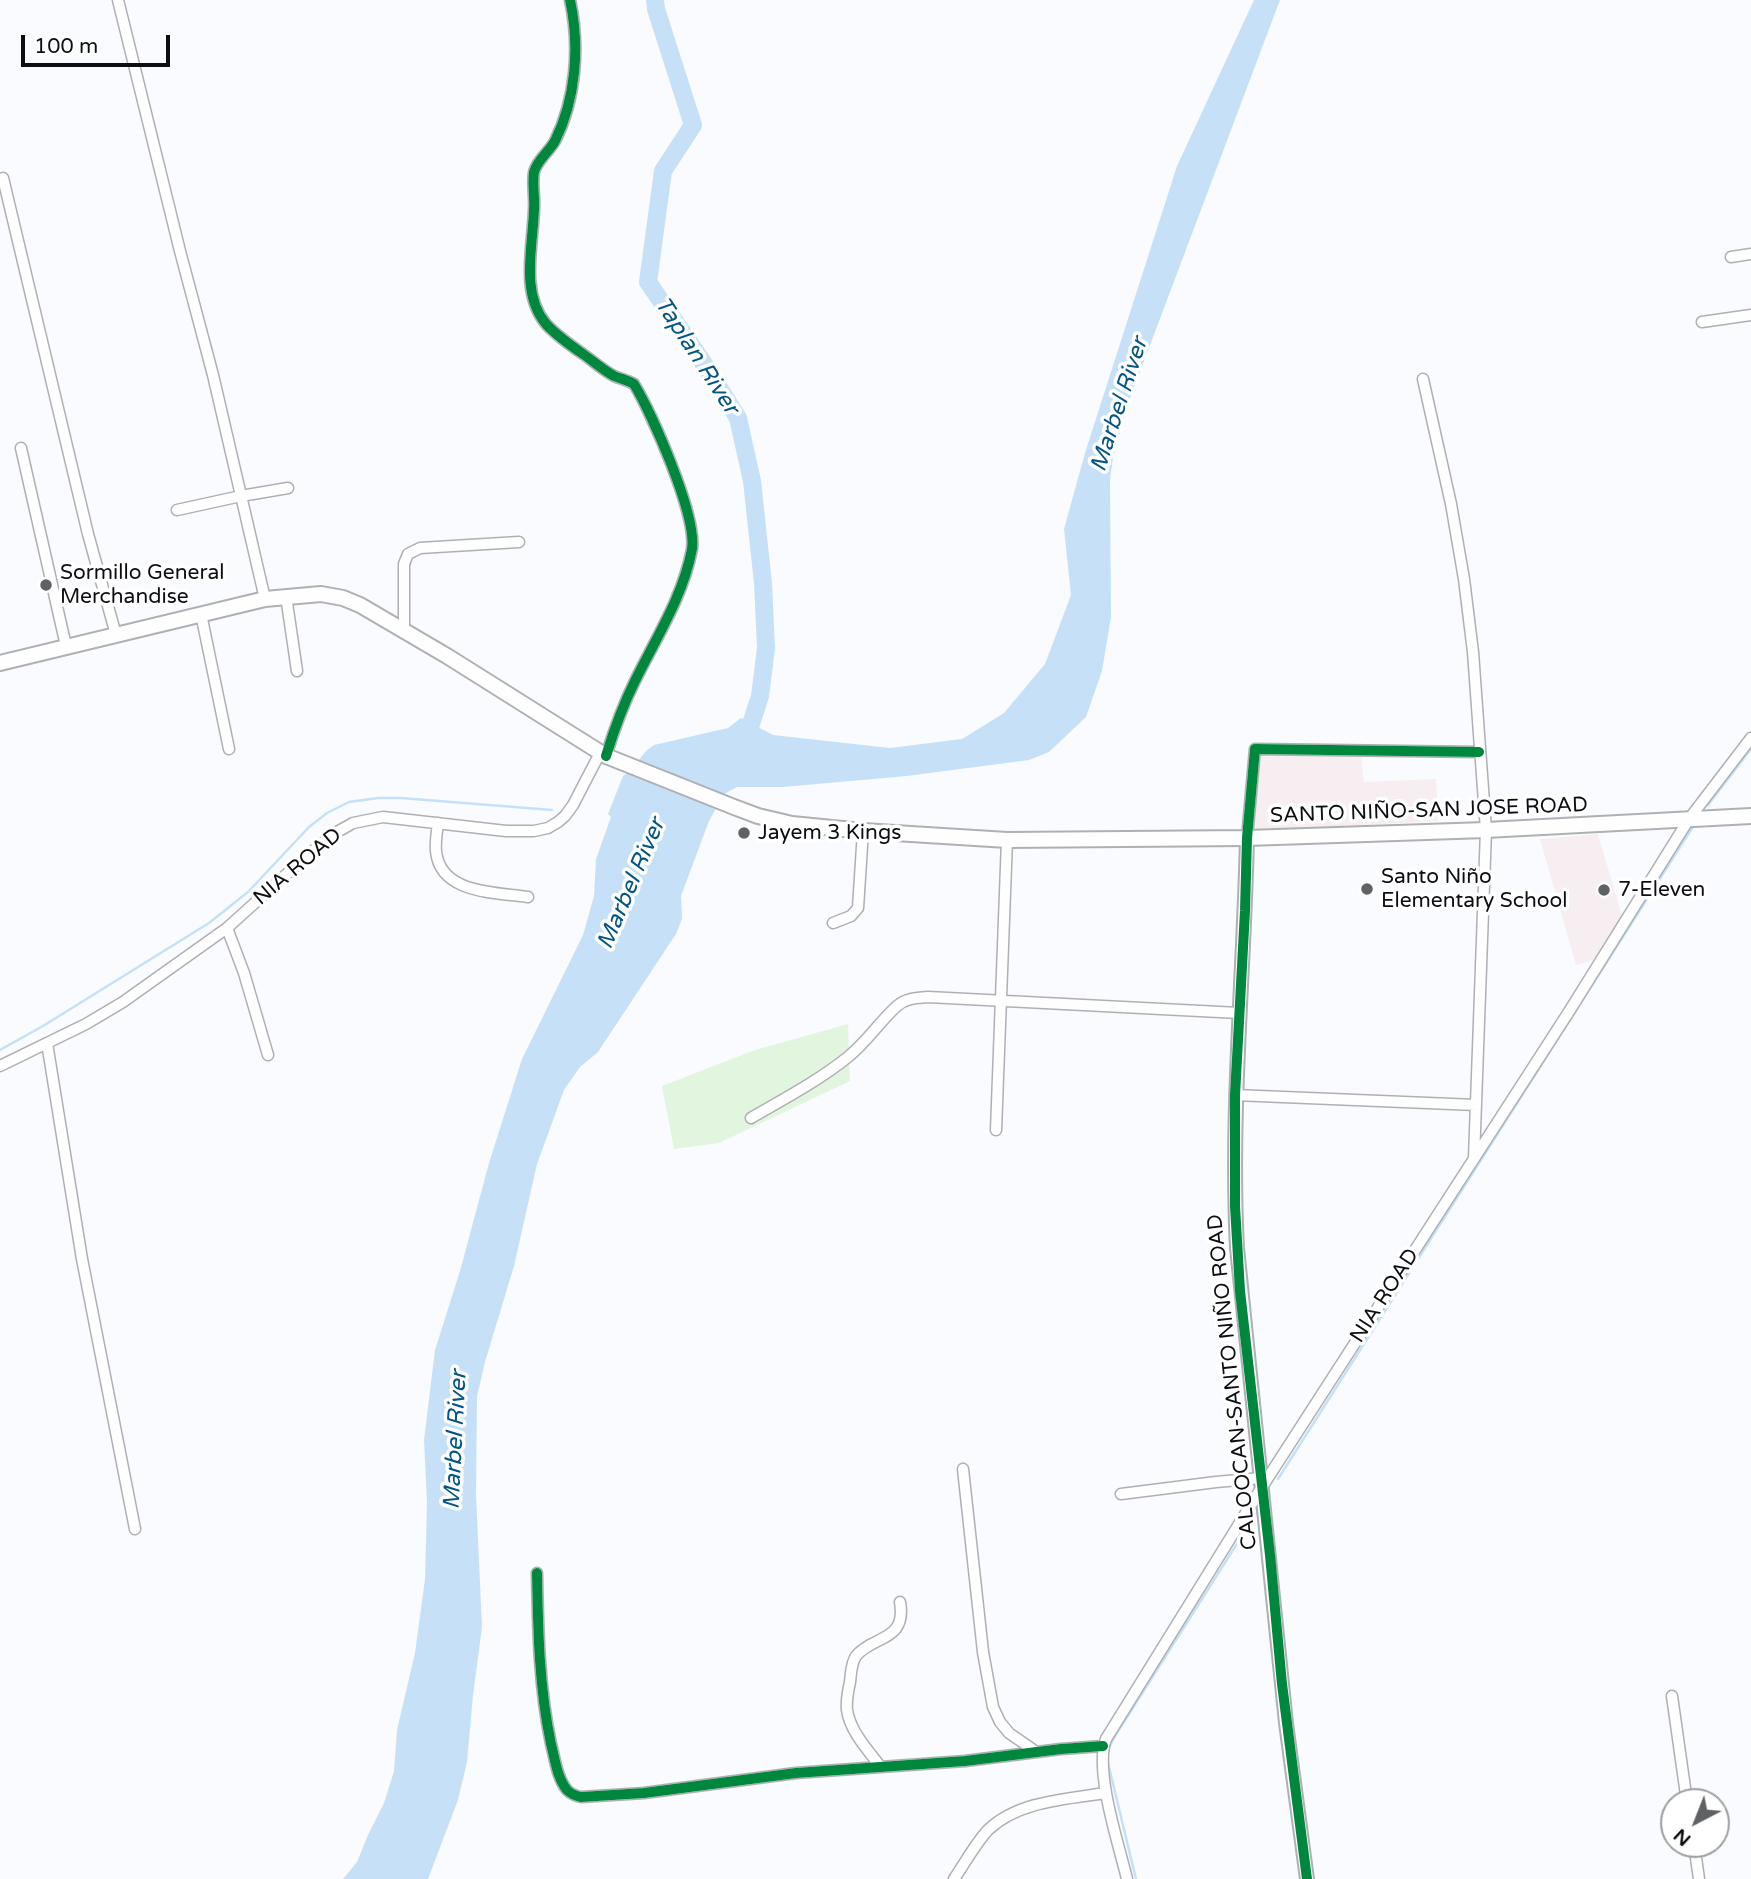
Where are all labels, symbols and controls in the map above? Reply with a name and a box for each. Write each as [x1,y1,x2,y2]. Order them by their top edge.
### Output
scale bar [24,21,173,65]
text: 100 m [34,34,98,59]
water label: Taplan River [648,292,744,420]
water label: Marbel River [1085,335,1155,475]
place label: Sormillo General Merchandise [60,560,224,610]
marker: Sormillo General Merchandise [38,577,54,593]
street label: SANTO NIÑO-SAN JOSE ROAD [1270,793,1588,829]
water label: Marbel River [592,815,672,953]
place label: Jayem 3 Kings [758,820,901,846]
street label: NIA ROAD [249,823,347,911]
marker: Jayem 3 Kings [736,825,752,841]
place label: Santo Niño Elementary School [1381,864,1568,914]
place label: 7-Eleven [1618,877,1705,903]
marker: Santo Niño Elementary School [1359,881,1375,897]
marker: 7-Eleven [1596,882,1612,898]
street label: CALOOCAN-SANTO NIÑO ROAD [1203,1213,1263,1551]
street label: NIA ROAD [1345,1244,1425,1348]
water label: Marbel River [439,1370,473,1510]
north arrow [1660,1788,1730,1858]
text: N [1669,1824,1695,1850]

